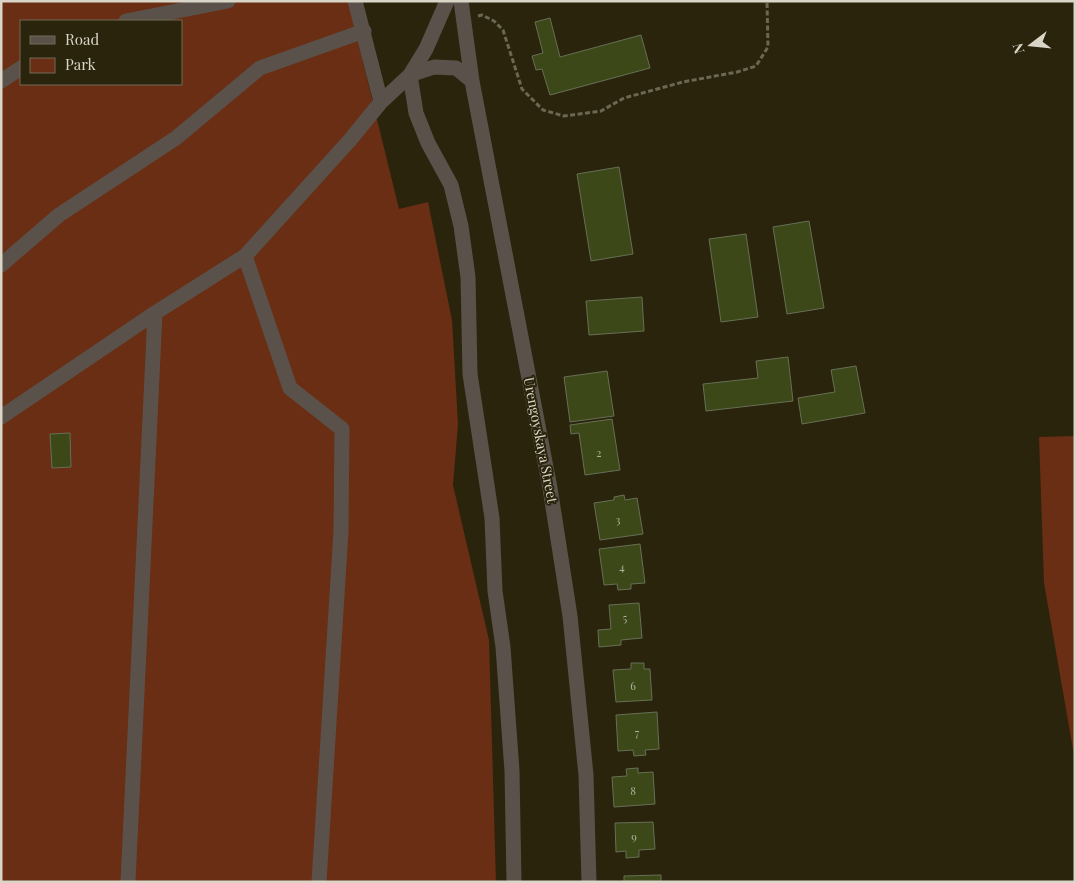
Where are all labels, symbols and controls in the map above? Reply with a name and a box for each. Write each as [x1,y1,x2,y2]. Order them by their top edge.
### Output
legend [20,20,182,85]
north arrow [1006,20,1056,70]
text: Road [65,29,99,49]
text: N [1007,41,1029,56]
text: Park [65,54,97,74]
street label: Urengoyskaya Street [519,375,563,506]
house number: 2 [596,445,602,460]
house number: 3 [616,512,621,527]
house number: 4 [619,559,625,574]
house number: 5 [623,610,628,625]
house number: 6 [630,678,636,693]
house number: 7 [635,725,640,740]
house number: 8 [630,783,636,798]
house number: 9 [631,829,637,844]

